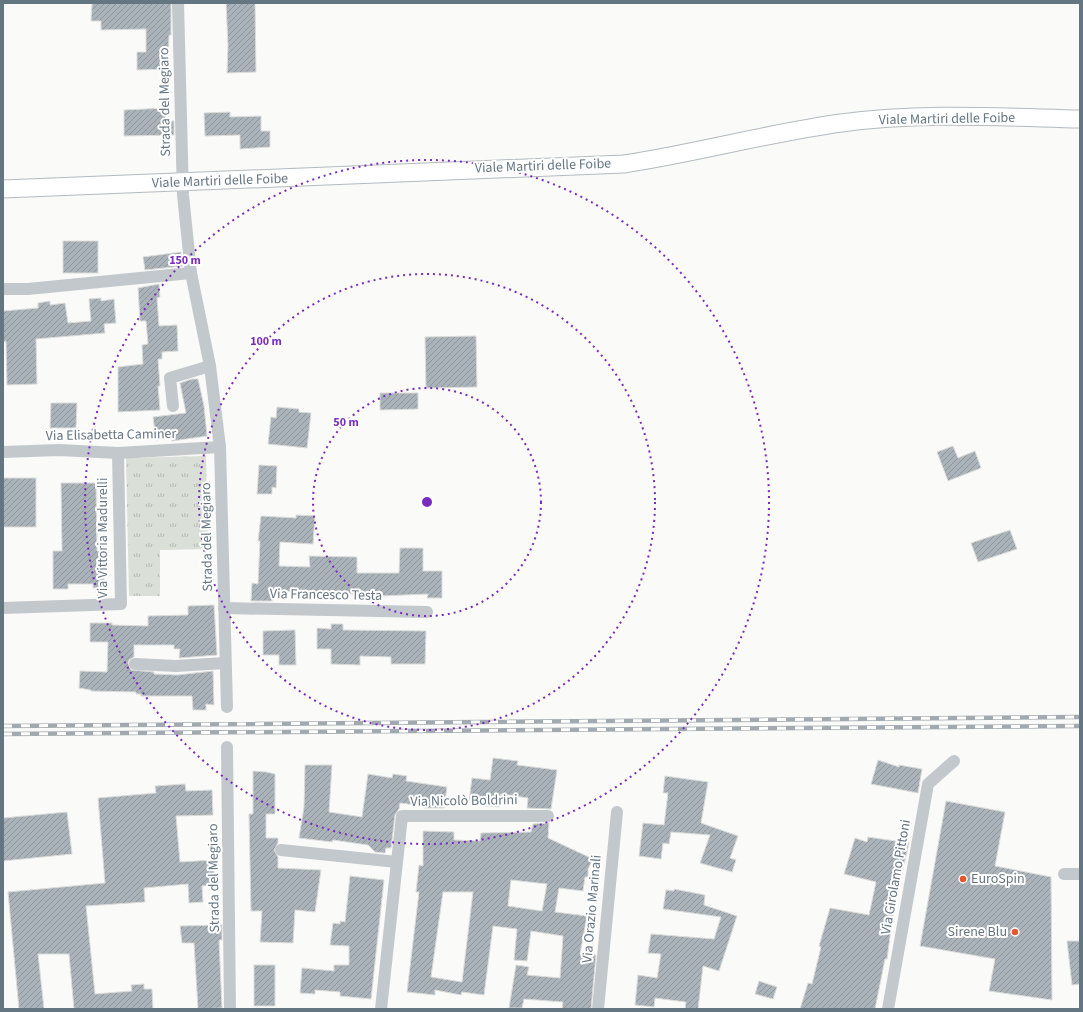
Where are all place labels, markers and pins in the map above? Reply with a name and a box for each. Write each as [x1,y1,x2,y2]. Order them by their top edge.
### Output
centre of rings [420,495,434,509]
place label: EuroSpin [971,869,1025,889]
marker: EuroSpin [958,874,968,884]
place label: Sirene Blu [948,922,1007,942]
marker: Sirene Blu [1010,927,1020,937]

